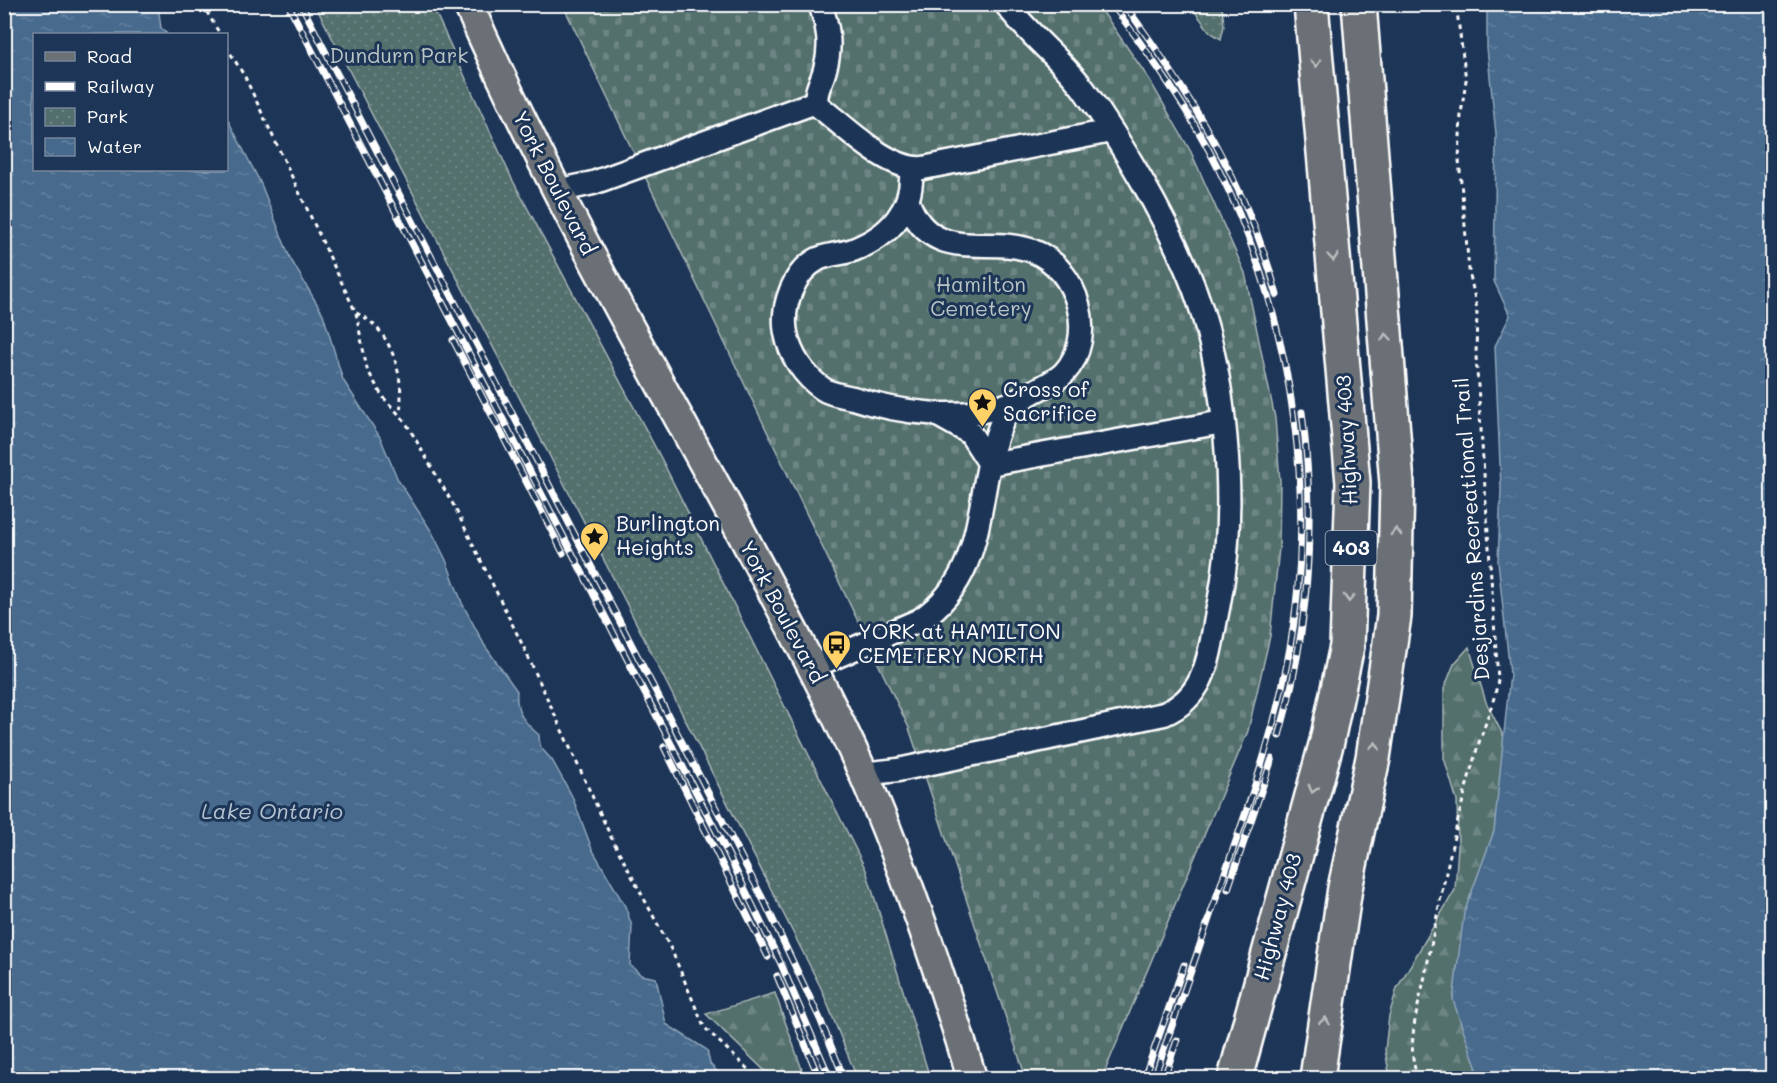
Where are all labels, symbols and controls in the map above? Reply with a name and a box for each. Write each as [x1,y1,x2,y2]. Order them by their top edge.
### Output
legend [33,33,228,171]
park label: Dundurn Park [330,41,468,68]
text: Road [87,44,132,68]
one-way arrow [1309,58,1322,67]
text: Railway [87,74,154,98]
text: Park [87,104,128,128]
street label: York Boulevard [507,106,603,259]
text: Water [87,134,142,158]
one-way arrow [1326,252,1339,262]
park label: Hamilton Cemetery [930,270,1032,321]
one-way arrow [1380,333,1393,342]
street label: Highway 403 [1329,374,1362,506]
place label: Cross of Sacrifice [1003,375,1097,426]
street label: Desjardins Recreational Trail [1446,377,1495,682]
place icon: Cross of Sacrifice [966,386,998,428]
place label: Burlington Heights [616,509,720,560]
place icon: Burlington Heights [579,520,611,562]
one-way arrow [1390,527,1403,536]
road number: 403 [1326,531,1376,565]
street label: York Boulevard [734,535,832,687]
one-way arrow [1342,594,1355,603]
place label: YORK at HAMILTON CEMETERY NORTH [858,617,1061,668]
bus stop icon: YORK at HAMILTON CEMETERY NORTH [821,628,853,670]
one-way arrow [1369,742,1381,751]
one-way arrow [1308,784,1321,794]
water label: Lake Ontario [201,796,343,825]
street label: Highway 403 [1247,850,1306,983]
one-way arrow [1319,1016,1331,1025]

